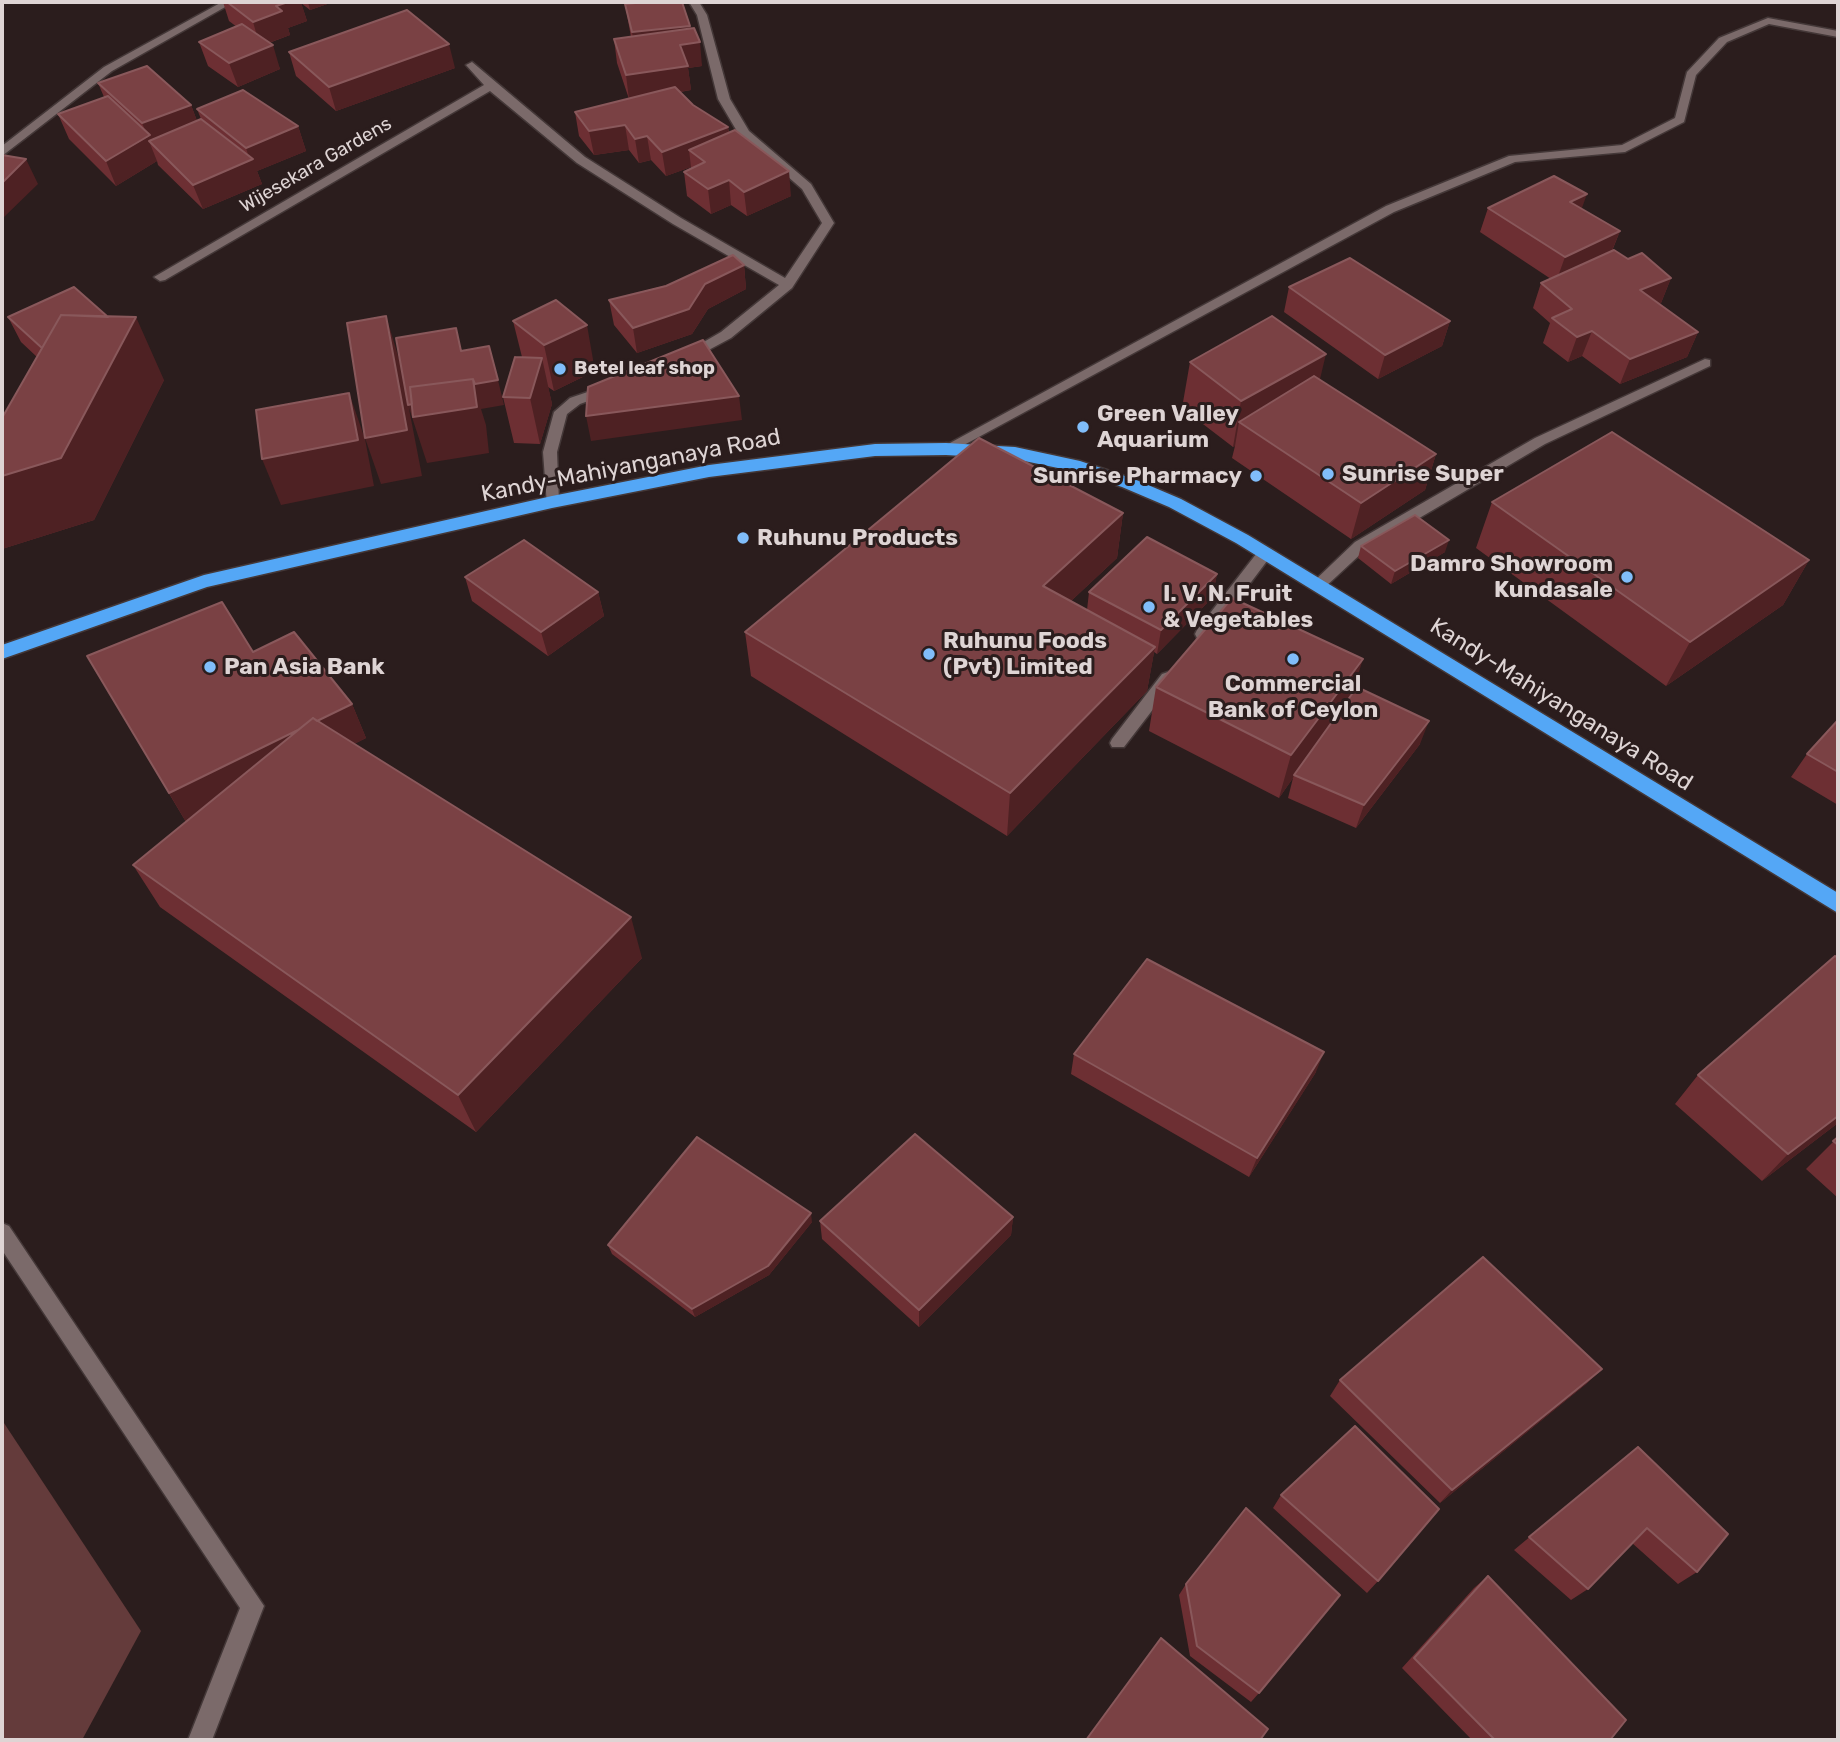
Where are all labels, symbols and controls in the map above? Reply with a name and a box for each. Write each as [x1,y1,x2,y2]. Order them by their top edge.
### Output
street label: Wijesekara Gardens [236,112,396,218]
place label: Betel leaf shop [574,358,715,380]
marker: Betel leaf shop [552,361,568,377]
place label: Green Valley Aquarium [1097,400,1239,454]
marker: Green Valley Aquarium [1075,419,1091,435]
street label: Kandy-Mahiyanganaya Road [479,423,783,509]
place label: Sunrise Super [1342,460,1504,488]
place label: Sunrise Pharmacy [1033,462,1242,490]
marker: Sunrise Super [1320,466,1336,482]
marker: Sunrise Pharmacy [1248,468,1264,484]
place label: Ruhunu Products [757,524,958,552]
marker: Ruhunu Products [735,530,751,546]
place label: Damro Showroom Kundasale [1410,550,1613,604]
marker: Damro Showroom Kundasale [1619,569,1635,585]
place label: I. V. N. Fruit & Vegetables [1163,580,1313,634]
marker: I. V. N. Fruit & Vegetables [1141,599,1157,615]
street label: Kandy-Mahiyanganaya Road [1425,613,1697,797]
place label: Ruhunu Foods (Pvt) Limited [943,627,1107,681]
marker: Ruhunu Foods (Pvt) Limited [921,646,937,662]
marker: Commercial Bank of Ceylon [1285,651,1301,667]
place label: Pan Asia Bank [224,653,385,681]
marker: Pan Asia Bank [202,659,218,675]
place label: Commercial Bank of Ceylon [1208,670,1378,724]

